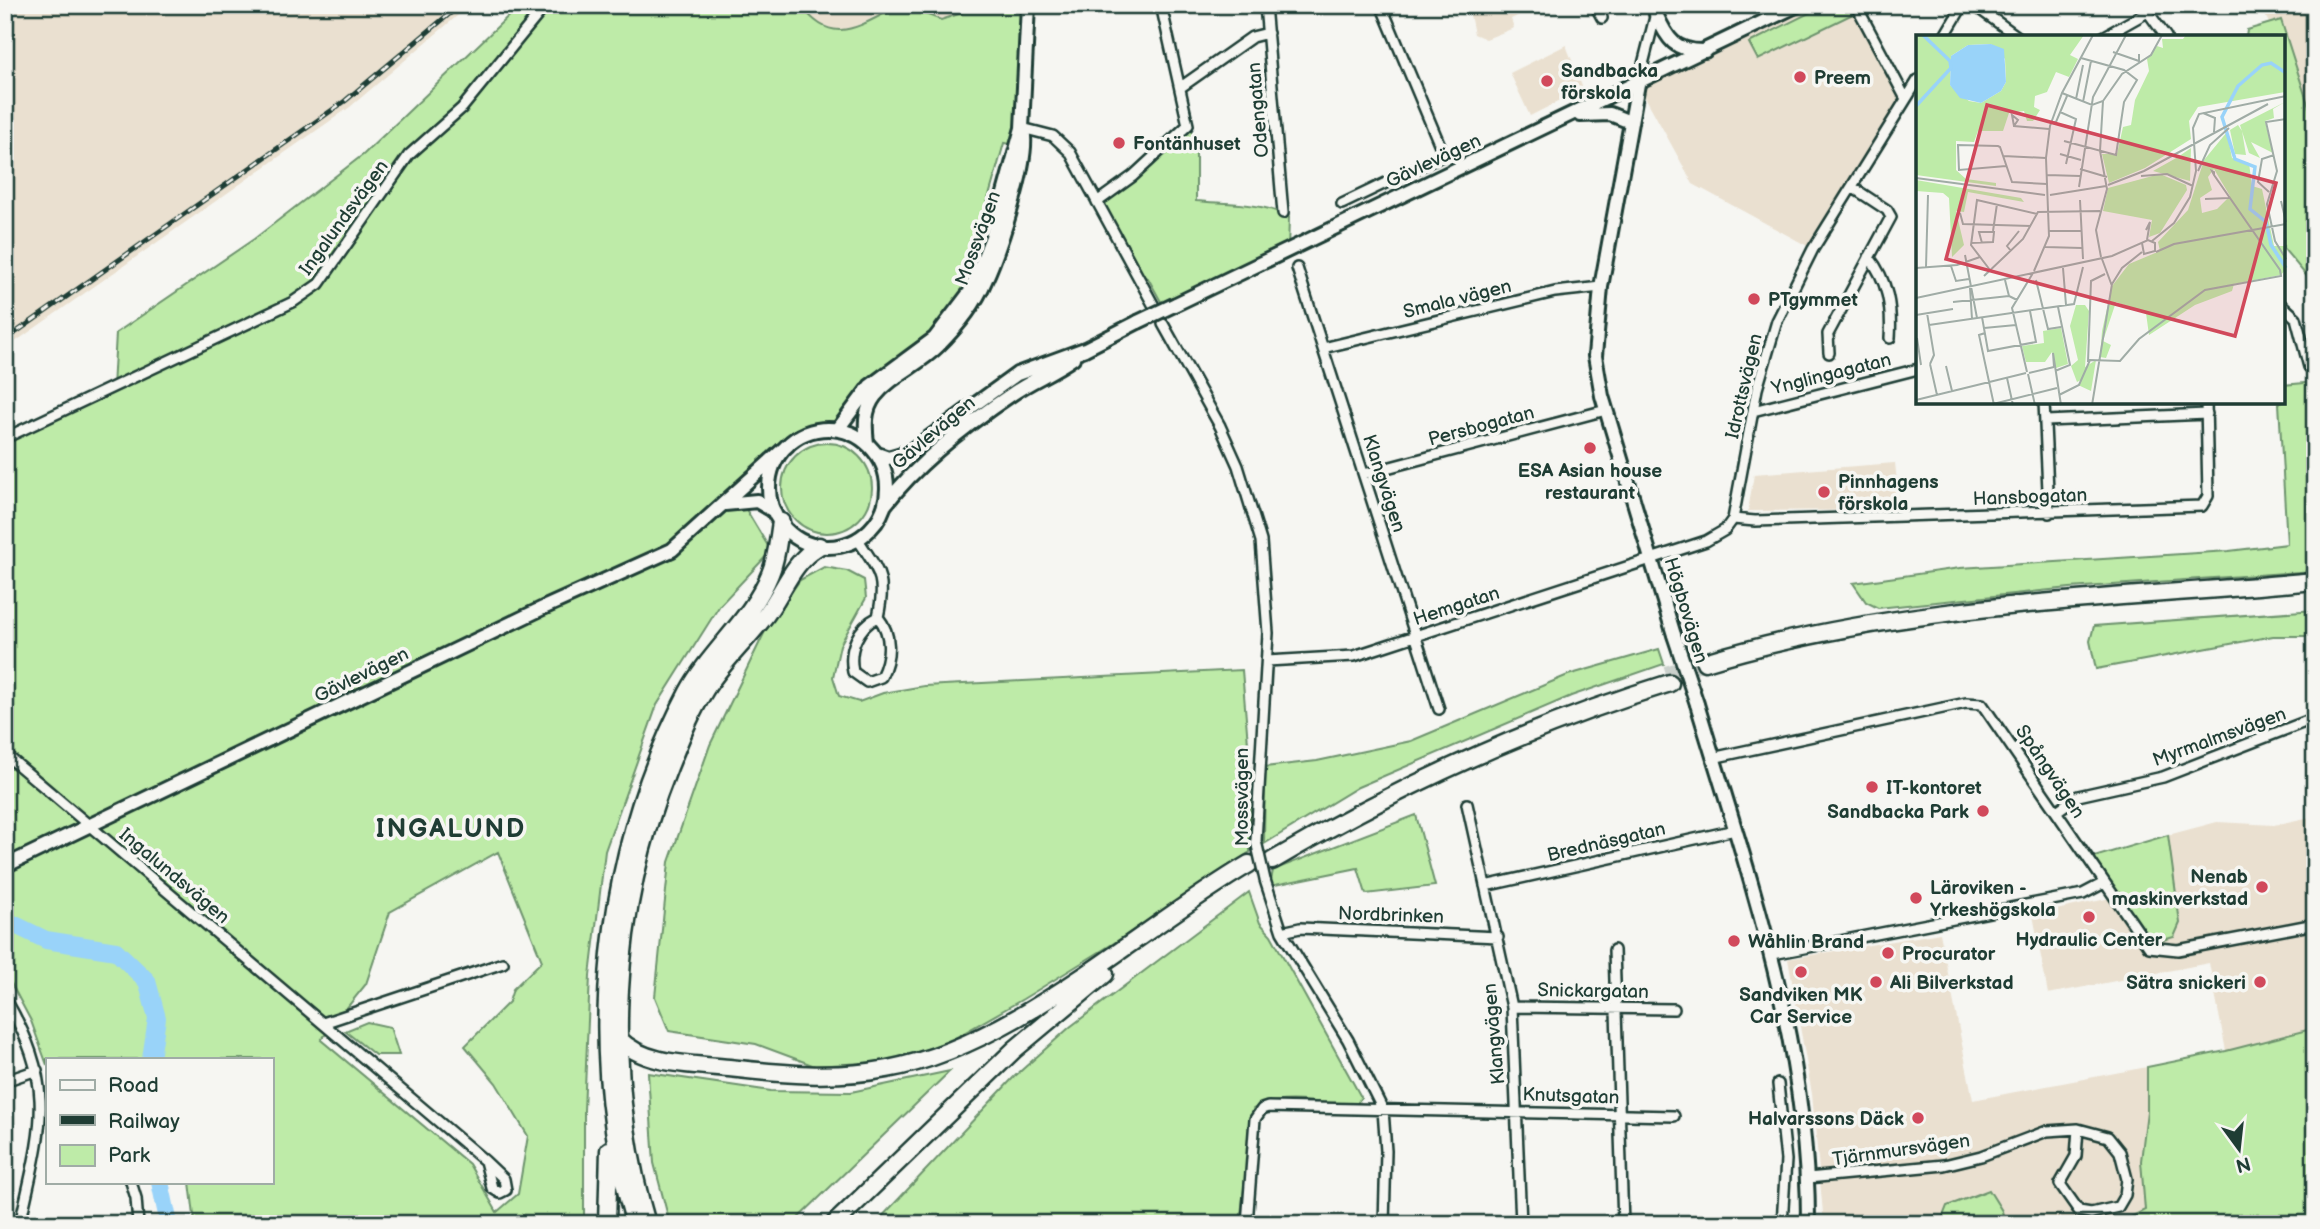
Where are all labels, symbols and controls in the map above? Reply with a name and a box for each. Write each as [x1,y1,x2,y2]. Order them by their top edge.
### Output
inset map [1916,35,2285,404]
place label: Sandbacka förskola [1561,60,1658,105]
street label: Odengatan [1243,61,1274,158]
place label: Preem [1814,67,1871,90]
marker: Preem [1792,69,1808,85]
marker: Sandbacka förskola [1539,73,1555,89]
street label: Gävlevägen [1383,129,1485,193]
place label: Fontänhuset [1133,133,1241,156]
marker: Fontänhuset [1111,135,1127,151]
street label: Ingalundsvägen [295,156,394,280]
street label: Mossvägen [951,188,1006,289]
street label: Smala vägen [1401,275,1514,324]
place label: PTgymmet [1768,289,1858,312]
marker: PTgymmet [1746,291,1762,307]
street label: Idrottsvägen [1721,331,1768,441]
street label: Ynglingagatan [1768,348,1894,401]
street label: Gävlevägen [887,392,980,475]
street label: Persbogatan [1426,401,1537,452]
street label: Klangvägen [1357,432,1410,535]
marker: ESA Asian house restaurant [1582,440,1598,456]
place label: ESA Asian house restaurant [1518,460,1662,505]
place label: Pinnhagens förskola [1838,471,1939,516]
marker: Pinnhagens förskola [1816,484,1832,500]
street label: Hansbogatan [1972,484,2088,511]
street label: Högbovägen [1659,555,1713,666]
street label: Hemgatan [1410,582,1503,631]
street label: Gävlevägen [311,643,413,708]
street label: Myrmalmsvägen [2150,703,2289,772]
street label: Spångvägen [2010,721,2089,823]
street label: Mossvägen [1231,748,1254,846]
place label: IT-kontoret [1886,777,1982,800]
marker: IT-kontoret [1864,779,1880,795]
place label: Sandbacka Park [1827,801,1969,824]
marker: Sandbacka Park [1975,803,1991,819]
district label: INGALUND [376,814,526,845]
street label: Brednäsgatan [1545,818,1668,867]
street label: Ingalundsvägen [114,823,234,929]
place label: Nenab maskinverkstad [2112,866,2248,911]
place label: Läroviken - Yrkeshögskola [1930,877,2056,922]
marker: Nenab maskinverkstad [2254,879,2270,895]
marker: Läroviken - Yrkeshögskola [1908,890,1924,906]
street label: Nordbrinken [1338,902,1444,929]
marker: Hydraulic Center [2081,909,2097,925]
place label: Hydraulic Center [2016,929,2163,952]
place label: Wåhlin Brand [1748,931,1864,954]
marker: Wåhlin Brand [1726,933,1742,949]
place label: Procurator [1902,943,1996,966]
marker: Procurator [1880,945,1896,961]
marker: Sandviken MK Car Service [1793,964,1809,980]
place label: Ali Bilverkstad [1889,972,2014,995]
place label: Sätra snickeri [2126,972,2246,995]
marker: Ali Bilverkstad [1868,974,1884,990]
marker: Sätra snickeri [2252,974,2268,990]
street label: Snickargatan [1537,979,1649,1004]
street label: Klangvägen [1479,982,1510,1085]
place label: Sandviken MK Car Service [1739,984,1863,1029]
legend [46,1058,273,1184]
text: Road [108,1073,159,1098]
street label: Knutsgatan [1522,1083,1620,1110]
place label: Halvarssons Däck [1748,1108,1904,1131]
text: Railway [108,1109,180,1134]
marker: Halvarssons Däck [1910,1110,1926,1126]
north arrow [2204,1114,2274,1184]
street label: Tjärnmursvägen [1831,1129,1971,1172]
text: Park [108,1143,151,1168]
text: N [2233,1151,2253,1177]

